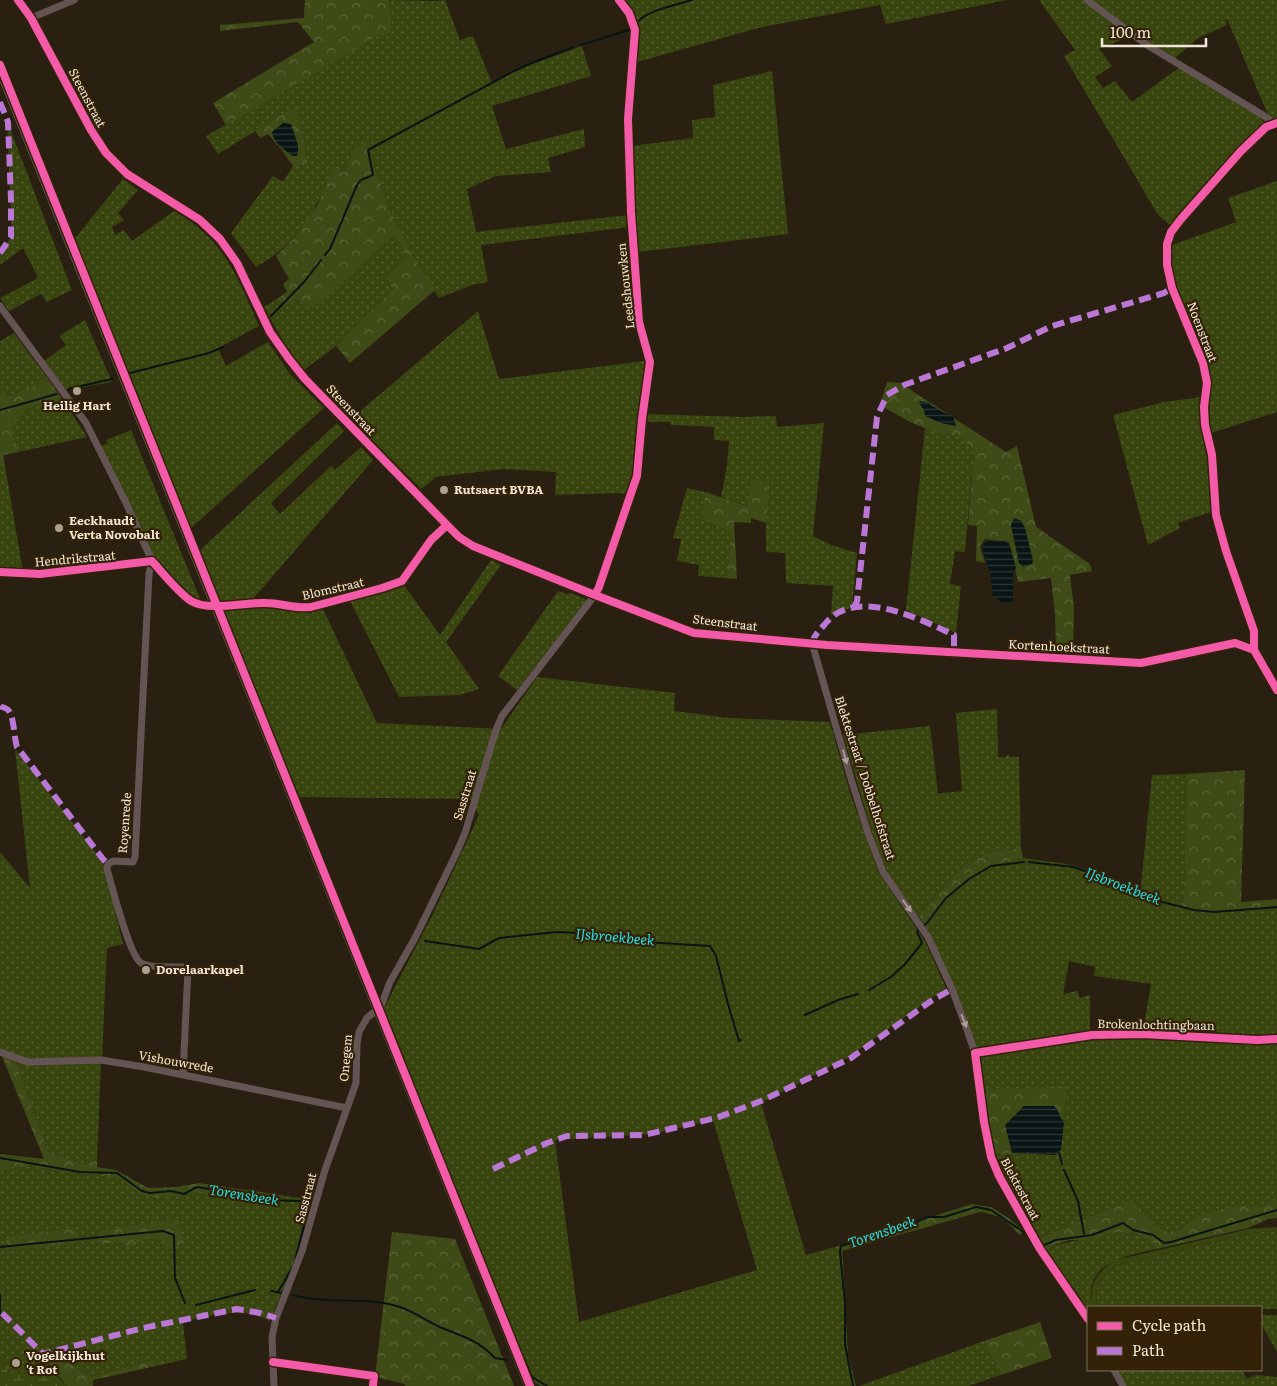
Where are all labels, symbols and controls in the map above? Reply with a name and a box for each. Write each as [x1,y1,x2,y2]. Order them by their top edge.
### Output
scale bar [1102,15,1206,47]
text: 100 m [1110,20,1151,43]
street label: Steenstraat [65,65,111,131]
street label: Leedshouwken [612,242,638,330]
street label: Noenstraat [1183,299,1223,365]
street label: Steenstraat [323,380,381,439]
marker: Heilig Hart [71,385,83,397]
place label: Heilig Hart [43,396,112,414]
place label: Rutsaert BVBA [454,480,543,498]
marker: Rutsaert BVBA [438,484,450,496]
place label: Eeckhaudt Verta Novobalt [69,511,161,543]
marker: Eeckhaudt Verta Novobalt [53,522,65,534]
street label: Hendrikstraat [34,545,116,571]
street label: Blomstraat [300,572,366,604]
street label: Steenstraat [692,609,759,635]
street label: Kortenhoekstraat [1008,634,1110,658]
street label: Blektestraat / Dobbelhofstraat [831,693,901,862]
one-way arrow [842,750,850,765]
street label: Sasstraat [448,767,480,822]
street label: Royenrede [113,792,135,854]
water label: IJsbroekbeek [1083,861,1164,909]
one-way arrow [902,899,913,912]
water label: IJsbroekbeek [575,923,656,949]
place label: Dorelaarkapel [156,960,245,978]
marker: Dorelaarkapel [140,964,152,976]
one-way arrow [960,1014,968,1029]
street label: Brokenlochtingbaan [1097,1014,1215,1034]
street label: Onegem [334,1033,356,1082]
street label: Vishouwrede [137,1046,215,1076]
street label: Blektestraat [997,1154,1045,1223]
street label: Sasstraat [290,1170,320,1225]
water label: Torensbeek [208,1179,281,1209]
water label: Torensbeek [845,1210,919,1252]
legend [1087,1306,1262,1371]
text: Cycle path [1132,1313,1207,1336]
text: Path [1132,1338,1165,1361]
place label: Vogelkijkhut 't Rot [26,1346,106,1378]
marker: Vogelkijkhut 't Rot [10,1357,22,1369]

